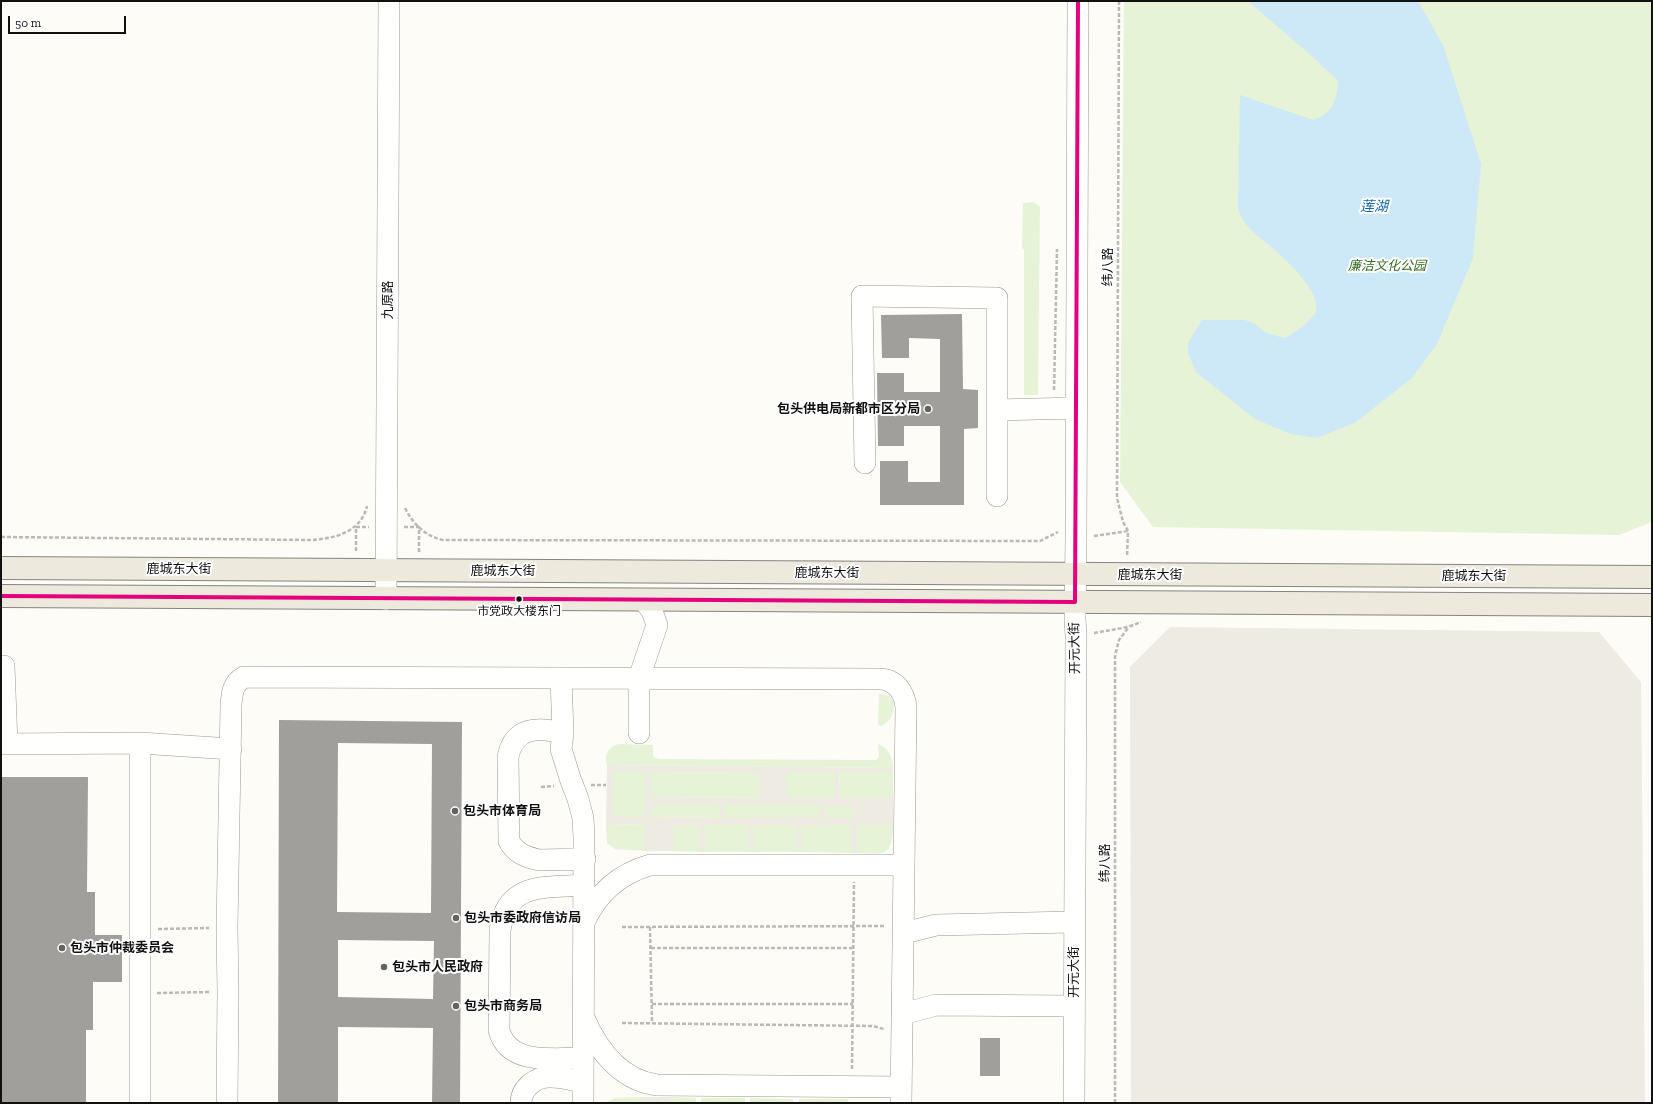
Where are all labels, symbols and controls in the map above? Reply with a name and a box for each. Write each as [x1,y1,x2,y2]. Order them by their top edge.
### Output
scale bar [10,8,128,34]
text: 50 m [15,16,41,30]
water label: 莲湖 [1360,199,1388,215]
street label: 纬八路 [1100,248,1116,286]
park label: 廉洁文化公园 [1348,258,1426,274]
street label: 九原路 [380,281,396,319]
place label: 包头供电局新都市区分局 [777,401,920,417]
marker: 包头供电局新都市区分局 [923,404,933,414]
street label: 鹿城东大街 [147,561,211,577]
street label: 鹿城东大街 [471,563,535,579]
street label: 鹿城东大街 [795,565,859,581]
street label: 鹿城东大街 [1118,567,1182,583]
street label: 鹿城东大街 [1442,568,1506,584]
marker: 市党政大楼东门 [514,594,524,604]
place label: 市党政大楼东门 [477,605,561,619]
street label: 开元大街 [1067,622,1083,674]
place label: 包头市体育局 [463,803,541,819]
marker: 包头市体育局 [450,806,460,816]
street label: 纬八路 [1097,844,1113,882]
place label: 包头市委政府信访局 [464,910,581,926]
marker: 包头市委政府信访局 [451,913,461,923]
place label: 包头市仲裁委员会 [70,940,174,956]
marker: 包头市仲裁委员会 [57,943,67,953]
street label: 开元大街 [1066,946,1082,998]
place label: 包头市人民政府 [392,959,483,975]
marker: 包头市人民政府 [379,962,389,972]
place label: 包头市商务局 [464,998,542,1014]
marker: 包头市商务局 [451,1001,461,1011]

